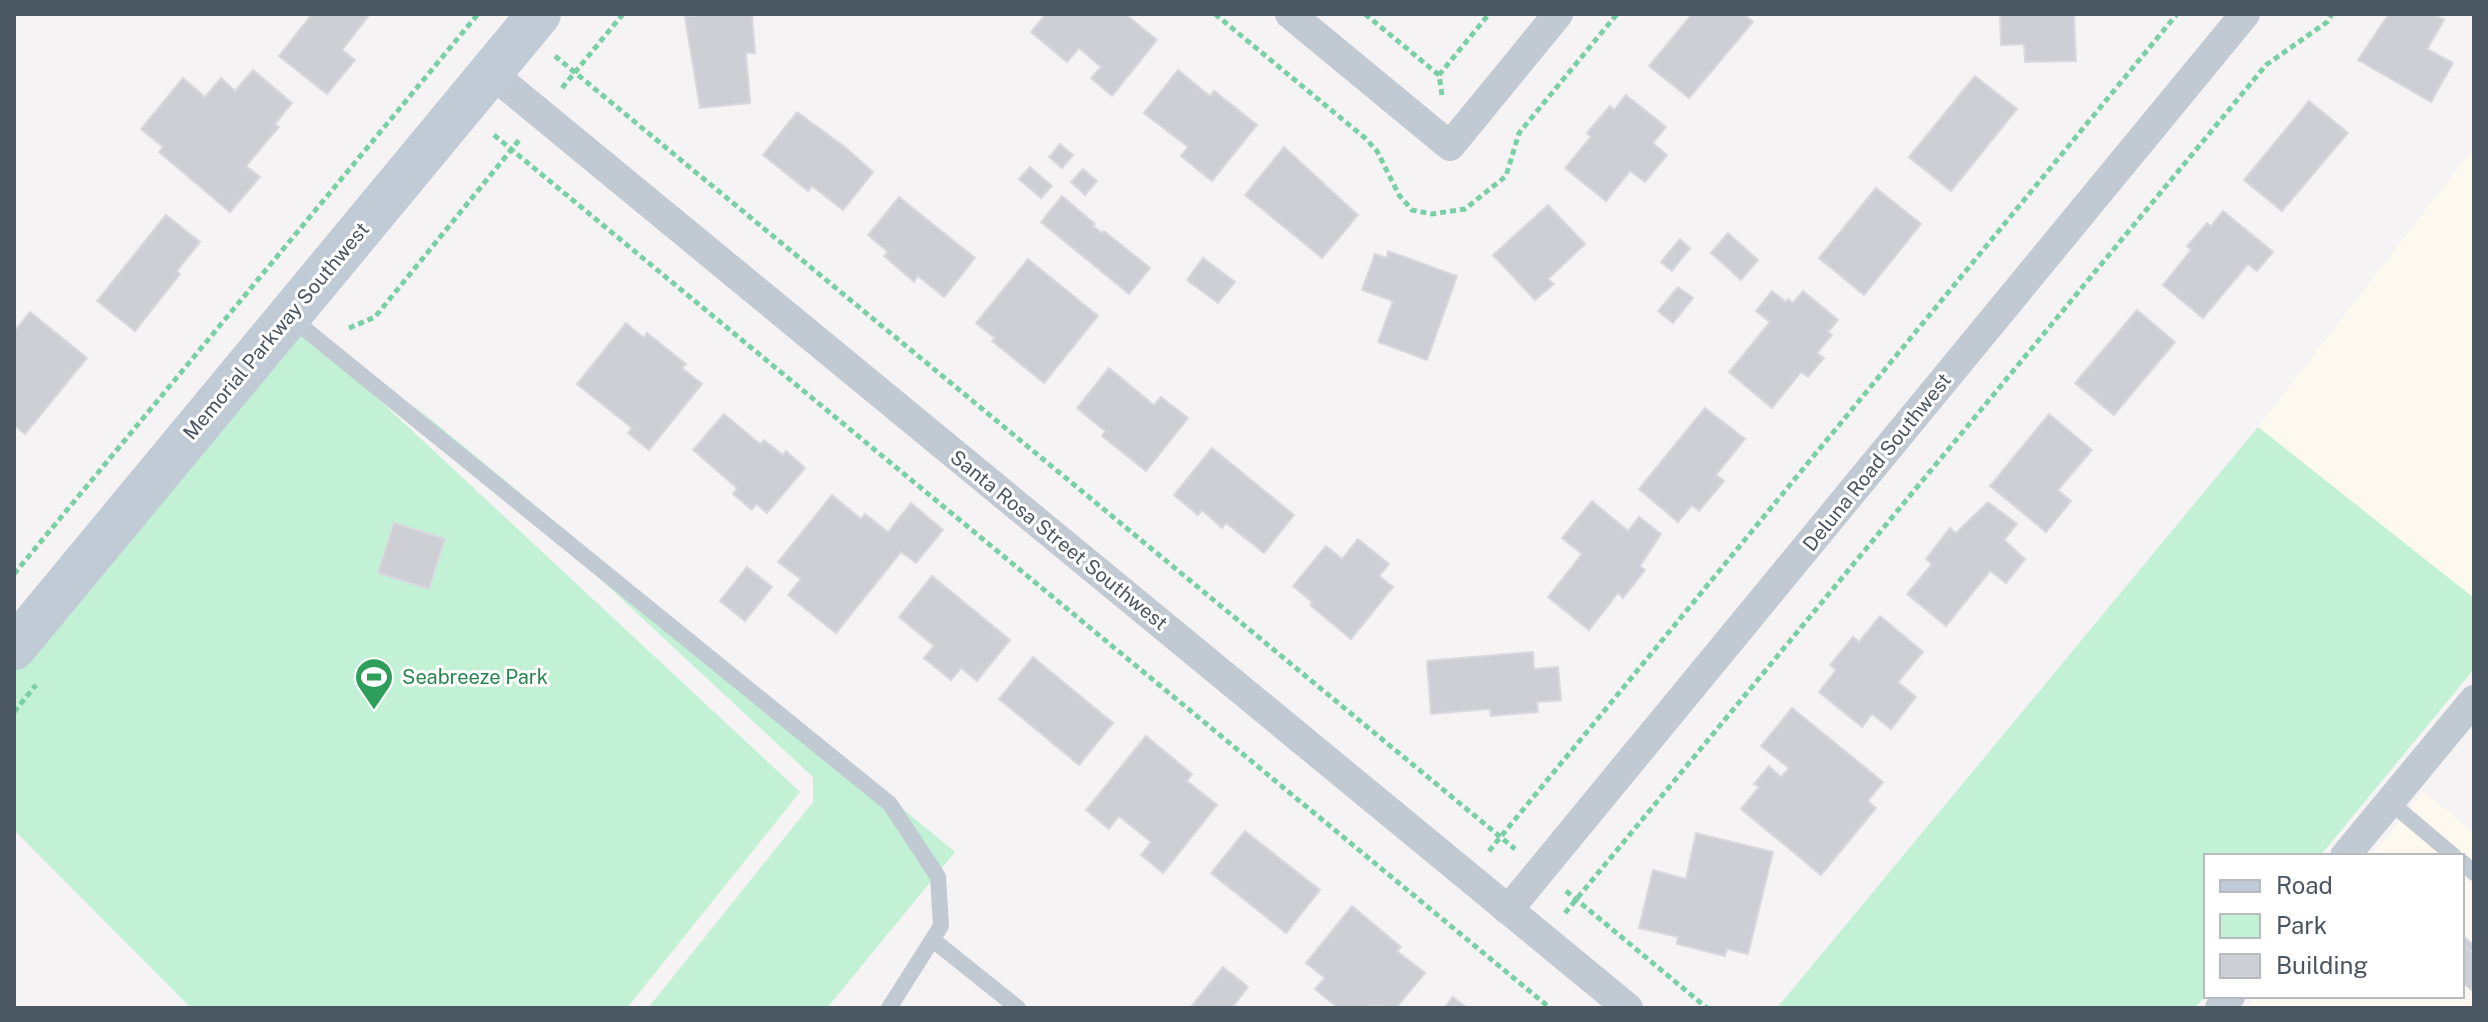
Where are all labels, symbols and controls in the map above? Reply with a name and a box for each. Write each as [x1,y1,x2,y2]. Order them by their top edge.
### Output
street label: Memorial Parkway Southwest [178,217,374,445]
street label: Deluna Road Southwest [1798,368,1956,556]
street label: Santa Rosa Street Southwest [946,445,1172,635]
sports icon: Seabreeze Park [353,656,395,711]
place label: Seabreeze Park [402,665,548,689]
legend [2204,854,2464,998]
text: Road [2276,871,2333,899]
text: Park [2276,911,2327,939]
text: Building [2276,951,2368,979]

